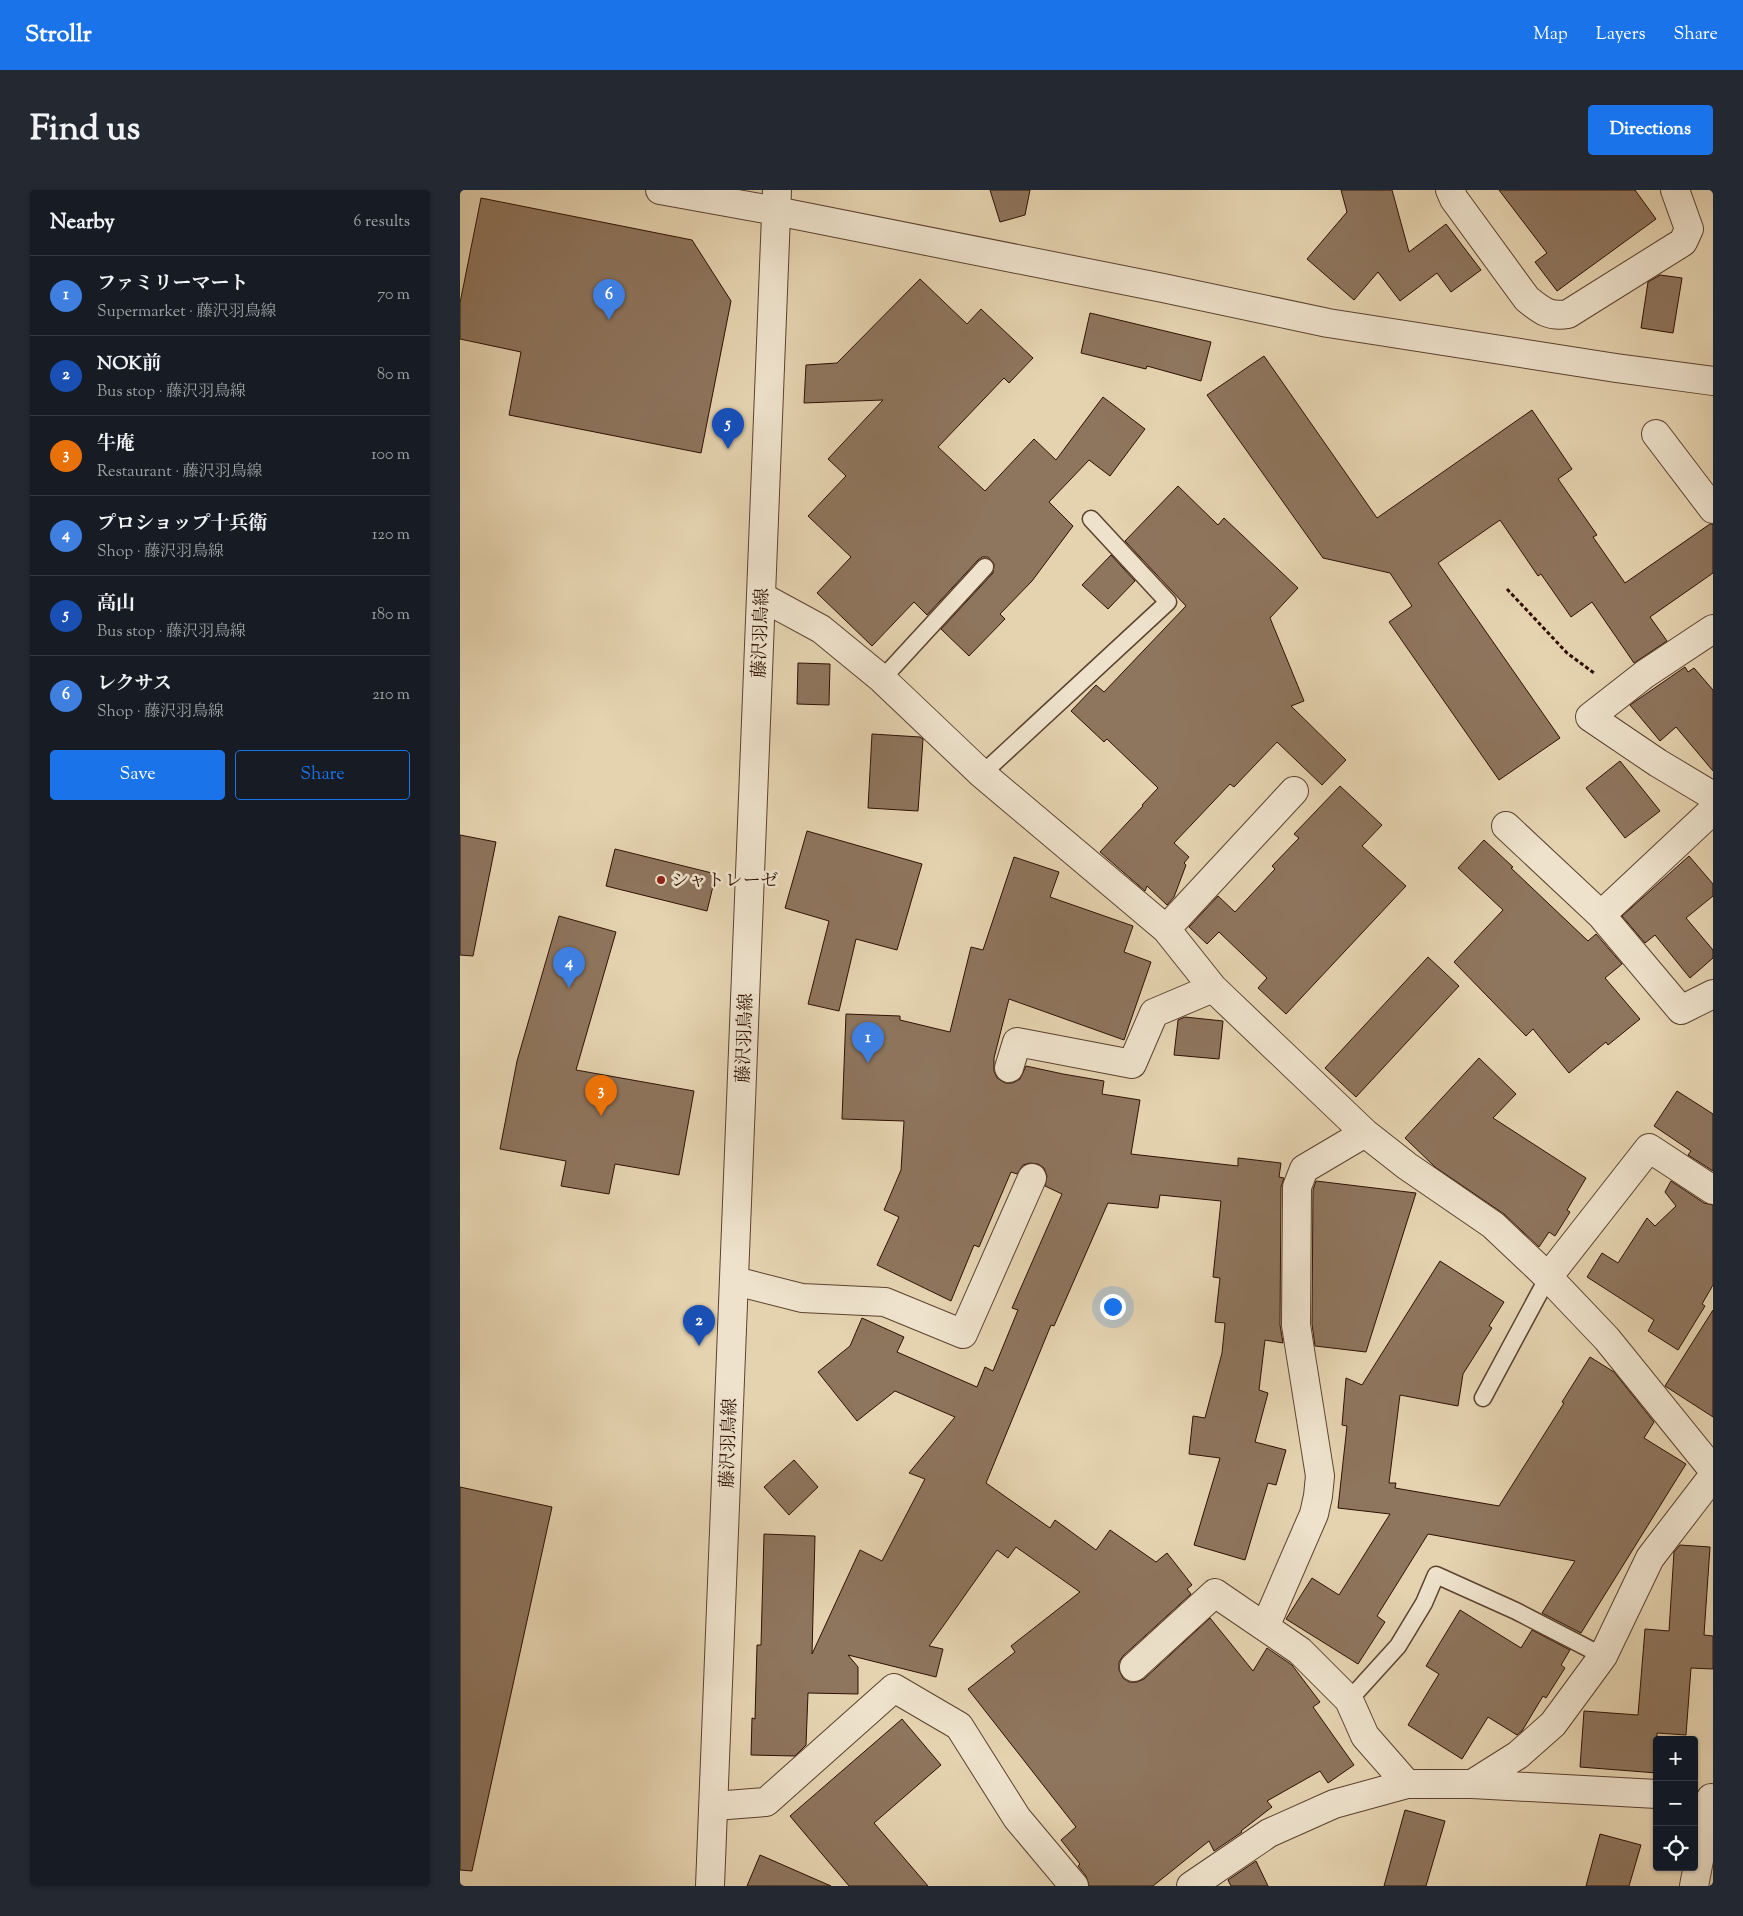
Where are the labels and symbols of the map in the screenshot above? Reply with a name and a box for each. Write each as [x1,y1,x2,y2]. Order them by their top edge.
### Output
pin: 6 [593,279,625,320]
pin: 5 [712,408,744,449]
street label: 藤沢羽鳥線 [747,588,777,678]
place label: シャトレーゼ [671,869,778,895]
marker: シャトレーゼ [655,874,667,886]
pin: 4 [553,947,585,988]
street label: 藤沢羽鳥線 [731,993,761,1083]
pin: 1 [852,1022,884,1063]
pin: 3 [585,1075,617,1116]
your location [1100,1294,1126,1320]
pin: 2 [683,1305,715,1346]
street label: 藤沢羽鳥線 [715,1398,745,1488]

